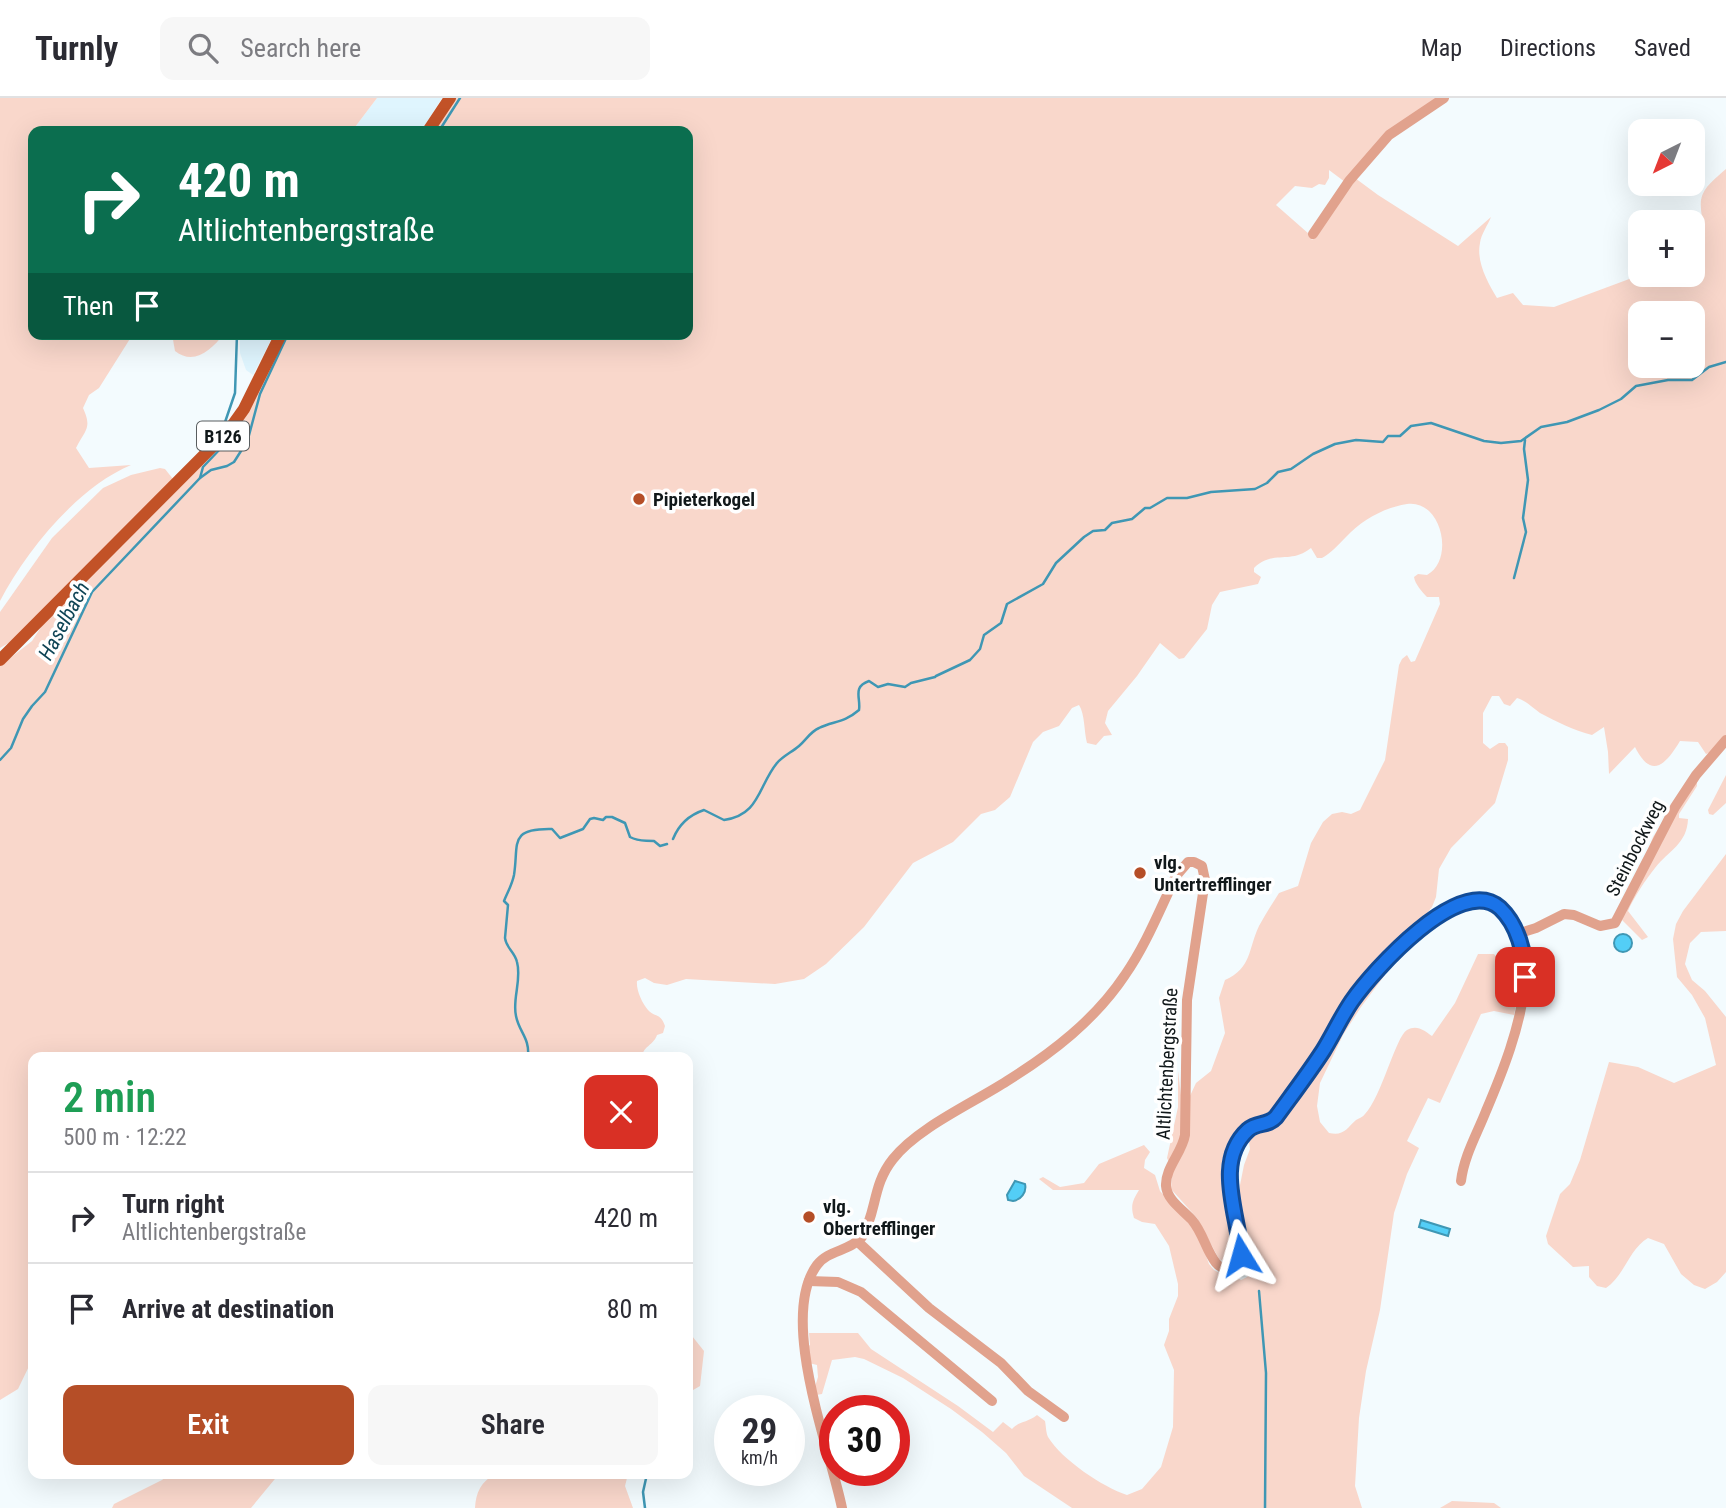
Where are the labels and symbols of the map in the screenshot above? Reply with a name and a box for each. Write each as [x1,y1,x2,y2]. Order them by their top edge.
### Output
north arrow [1628,119,1704,196]
road number: B126 [197,422,249,450]
place label: Pipieterkogel [653,488,755,511]
marker: Pipieterkogel [631,491,647,507]
water label: Haselbach [33,578,95,664]
street label: Steinbockweg [1601,796,1669,900]
place label: vlg. Untertrefflinger [1154,851,1272,896]
marker: vlg. Untertrefflinger [1132,865,1148,881]
pin [1495,947,1555,1007]
street label: Altlichtenbergstraße [1152,987,1182,1141]
place label: vlg. Obertrefflinger [823,1195,935,1240]
marker: vlg. Obertrefflinger [801,1209,817,1225]
position arrow [1204,1218,1278,1292]
speed limit sign: 30 [819,1395,910,1486]

